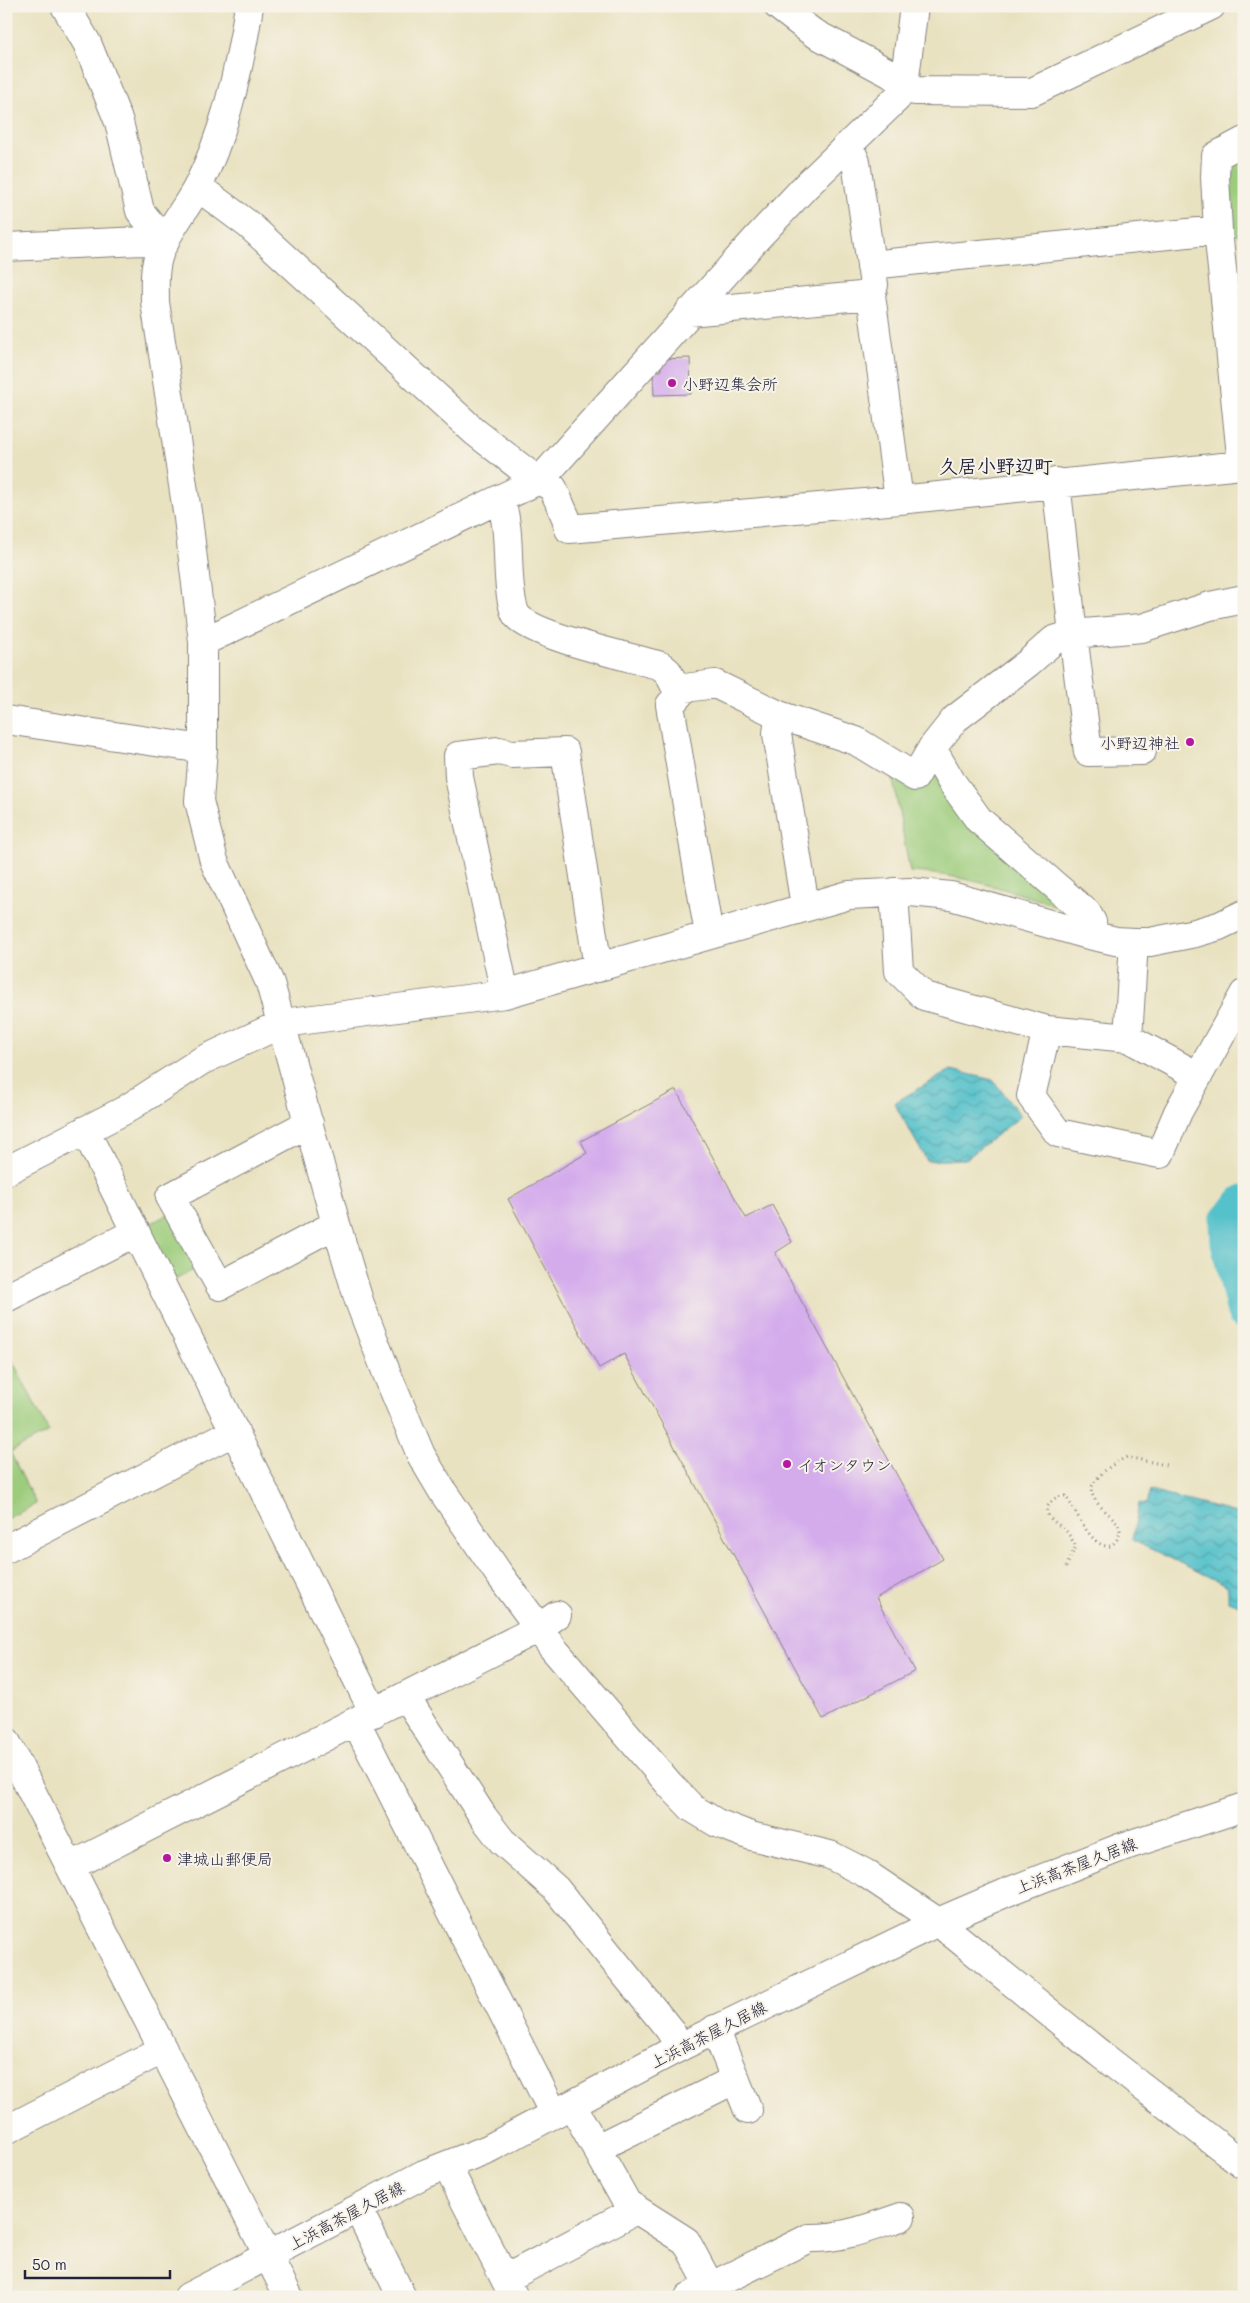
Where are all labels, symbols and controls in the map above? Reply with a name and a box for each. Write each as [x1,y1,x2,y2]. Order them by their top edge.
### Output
place label: 小野辺集会所 [682,373,778,394]
marker: 小野辺集会所 [666,377,678,389]
district label: 久居小野辺町 [939,453,1053,478]
place label: 小野辺神社 [1100,732,1180,753]
marker: 小野辺神社 [1184,736,1196,748]
place label: イオンタウン [797,1454,892,1475]
marker: イオンタウン [781,1458,793,1470]
street label: 上浜高茶屋久居線 [1012,1832,1140,1898]
place label: 津城山郵便局 [177,1848,273,1869]
marker: 津城山郵便局 [161,1852,173,1864]
street label: 上浜高茶屋久居線 [646,1996,770,2072]
street label: 上浜高茶屋久居線 [285,2176,407,2254]
scale bar [25,2248,170,2280]
text: 50 m [32,2254,67,2274]

